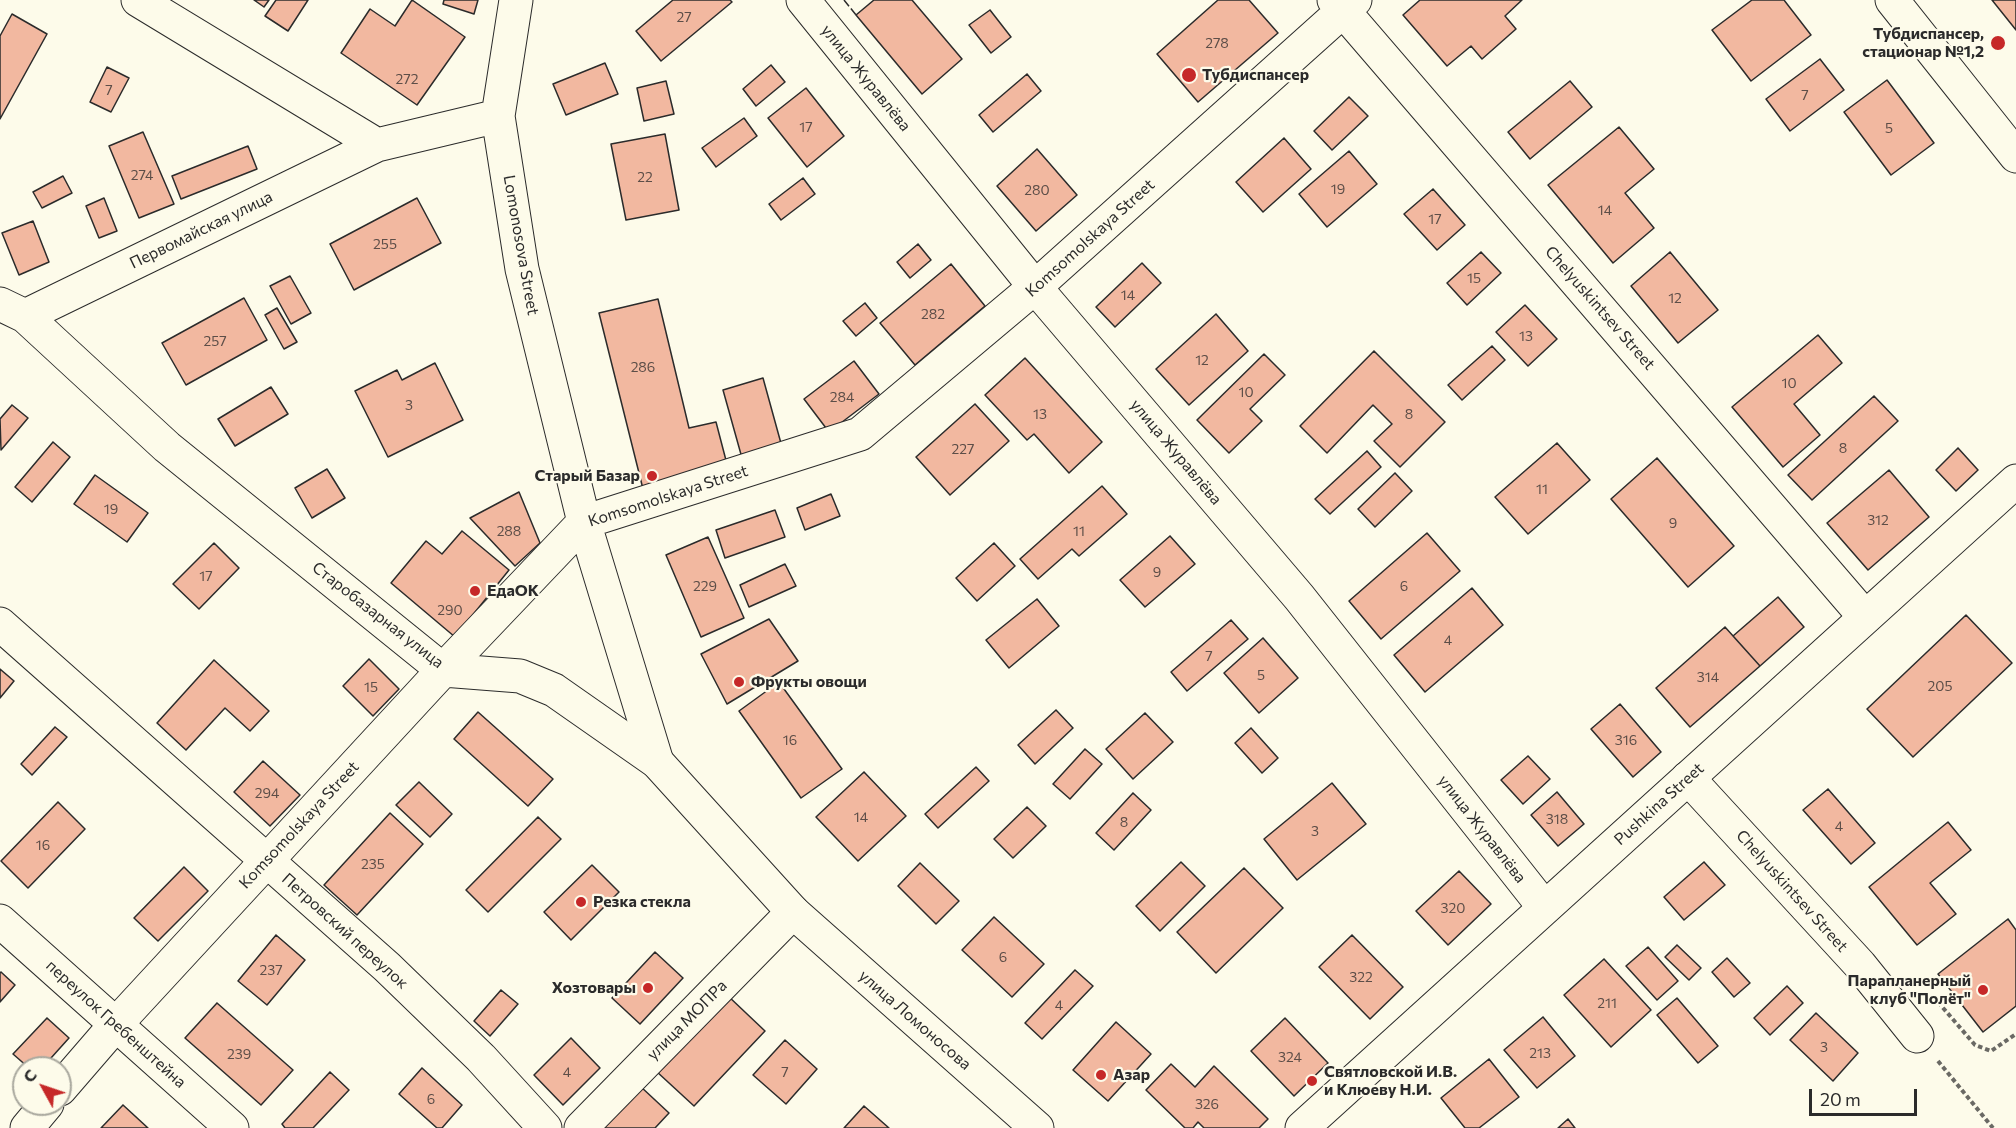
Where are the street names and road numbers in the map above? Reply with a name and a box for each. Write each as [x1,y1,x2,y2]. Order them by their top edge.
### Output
street label: улица Журавлёва [817,21,915,135]
street label: Lomonosova Street [499,173,543,317]
street label: Komsomolskaya Street [1022,175,1158,301]
street label: Первомайская улица [126,187,276,273]
street label: Chelyuskintsev Street [1541,242,1659,374]
street label: улица Журавлёва [1126,395,1226,509]
street label: Komsomolskaya Street [586,461,750,531]
street label: Старобазарная улица [308,558,448,672]
street label: Komsomolskaya Street [235,757,363,893]
street label: Pushkina Street [1610,759,1708,849]
street label: улица Журавлёва [1434,771,1530,887]
street label: Chelyuskintsev Street [1732,826,1852,956]
street label: Петровский переулок [278,869,412,993]
street label: переулок Гребенштейна [42,956,190,1092]
street label: улица Ломоносова [855,966,975,1074]
street label: улица МОПРа [643,976,731,1064]

